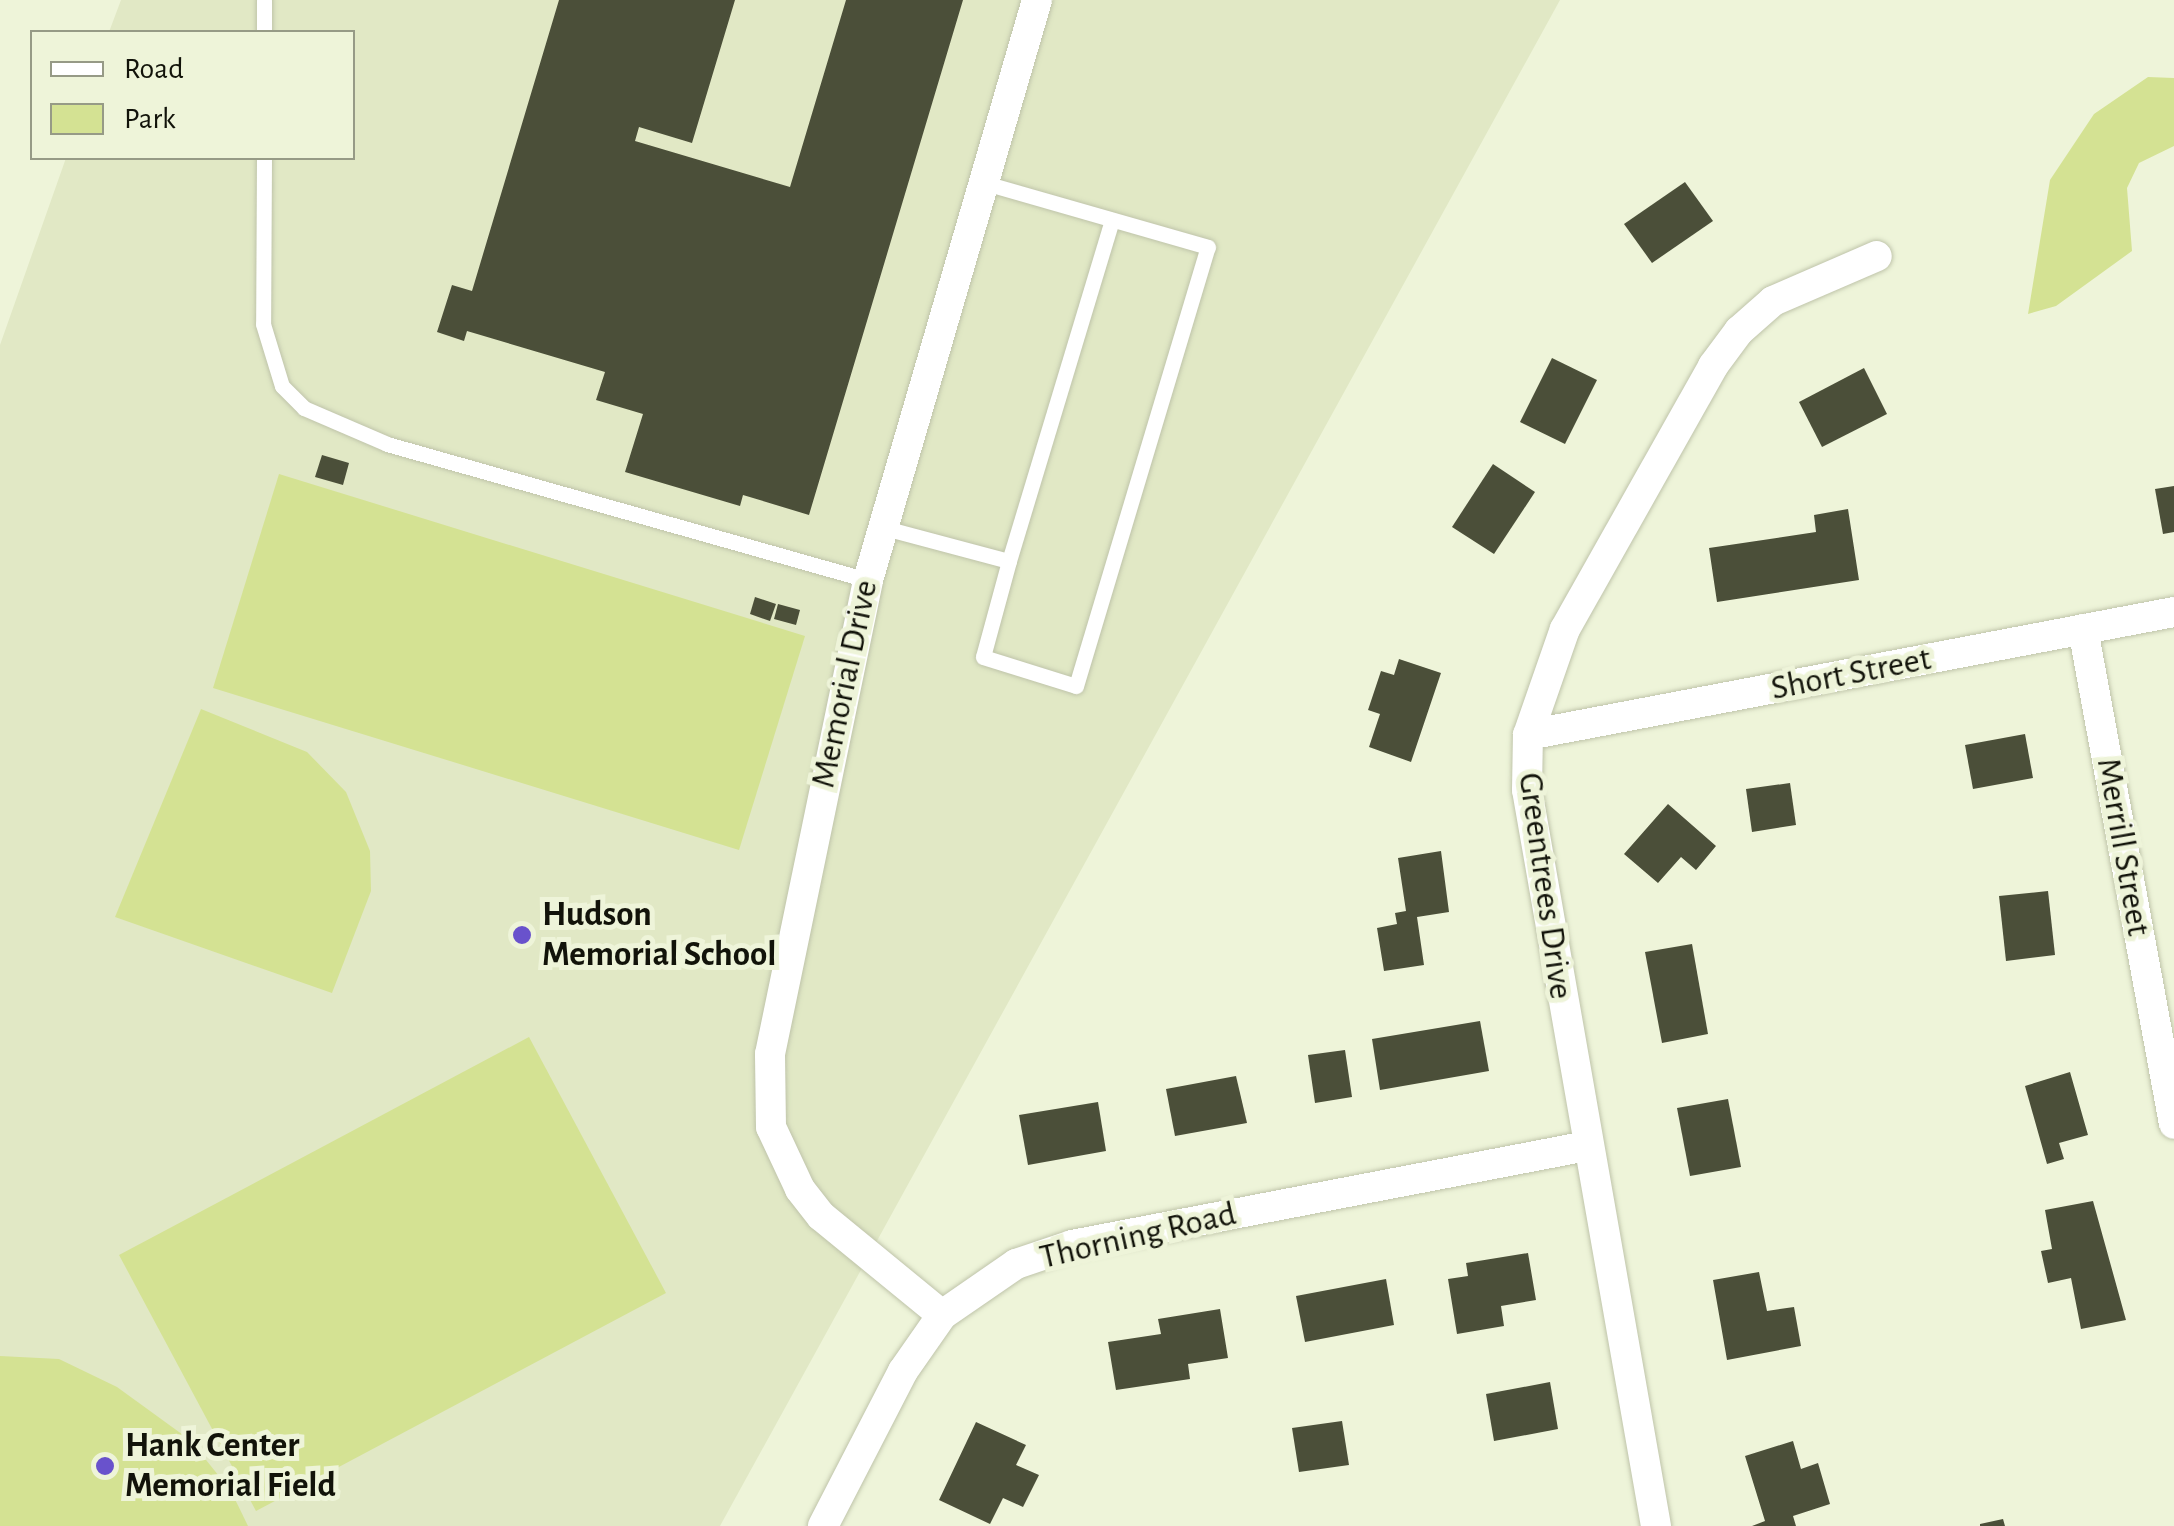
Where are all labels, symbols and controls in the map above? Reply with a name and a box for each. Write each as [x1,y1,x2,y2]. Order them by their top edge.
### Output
legend [30,30,355,160]
text: Road [124,54,184,84]
text: Park [124,104,176,134]
street label: Memorial Drive [803,576,887,792]
street label: Short Street [1768,638,1934,710]
street label: Merrill Street [2087,755,2159,939]
street label: Greentrees Drive [1508,770,1582,1002]
place label: Hudson Memorial School [542,894,776,976]
marker: Hudson Memorial School [511,924,533,946]
street label: Thorning Road [1036,1193,1240,1279]
place label: Hank Center Memorial Field [125,1425,336,1507]
marker: Hank Center Memorial Field [94,1455,116,1477]

